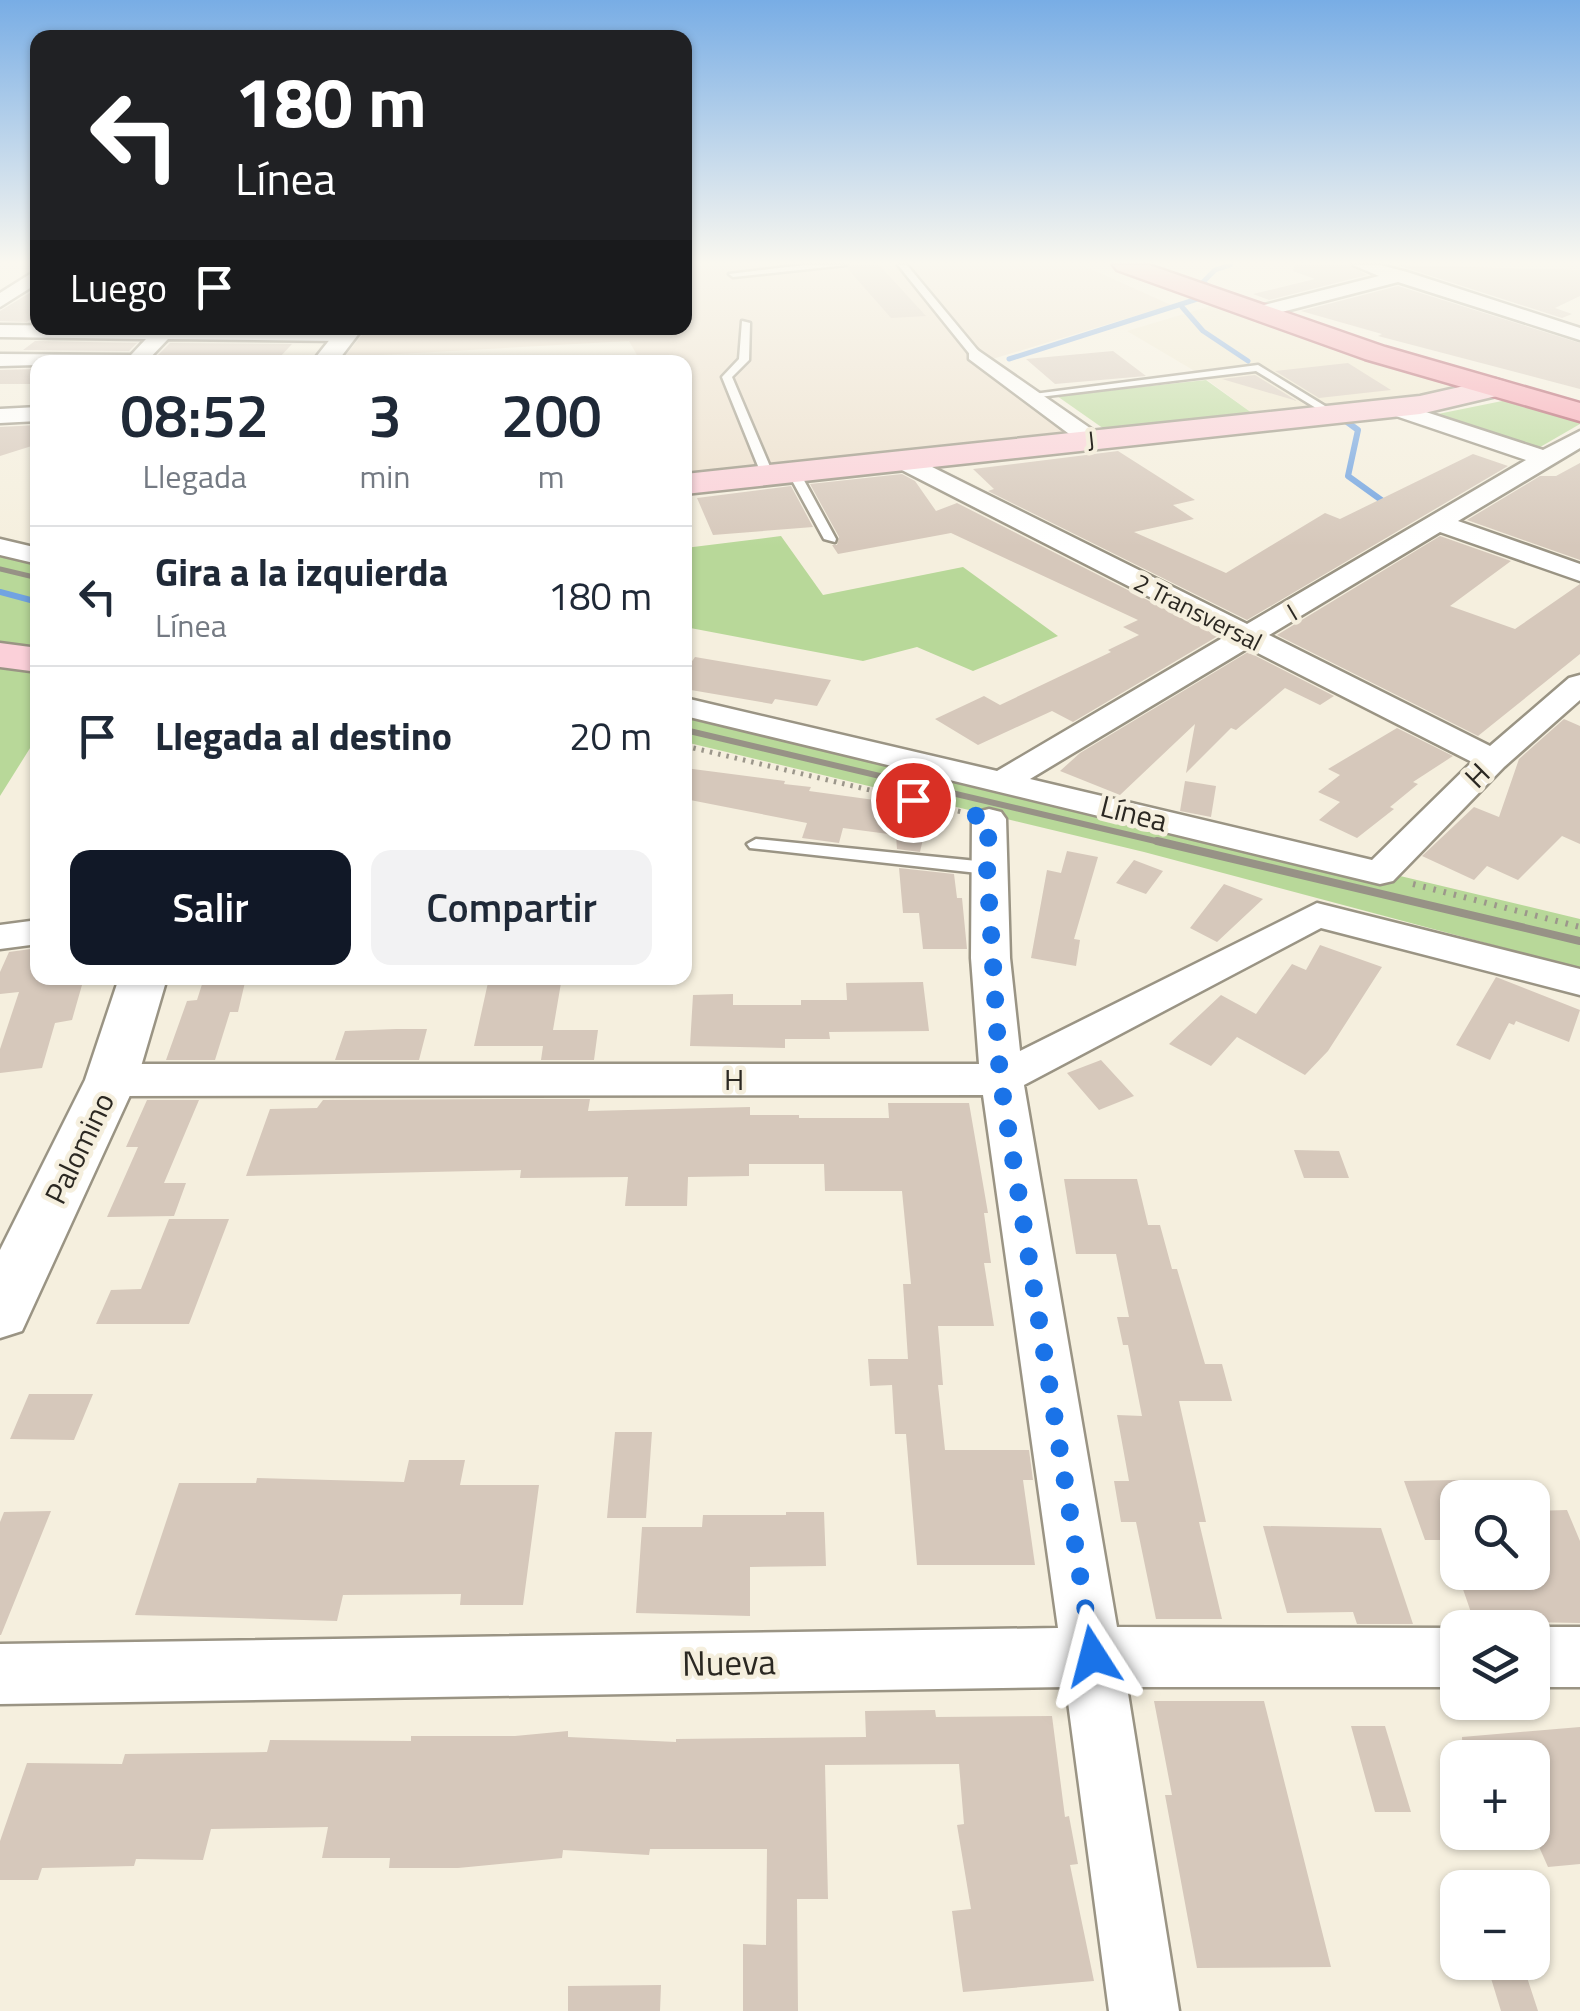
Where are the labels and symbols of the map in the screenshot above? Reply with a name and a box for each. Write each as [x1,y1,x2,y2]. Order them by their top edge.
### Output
street label: J [1085,421,1097,459]
street label: 2 Transversal [1127,563,1269,661]
street label: I [1280,594,1304,630]
street label: H [1454,752,1500,798]
pin [871,758,956,843]
street label: Línea [1096,783,1172,843]
street label: H [724,1056,744,1102]
street label: Palomino [32,1084,126,1212]
position arrow [1041,1604,1145,1708]
street label: Nueva [682,1634,776,1690]

